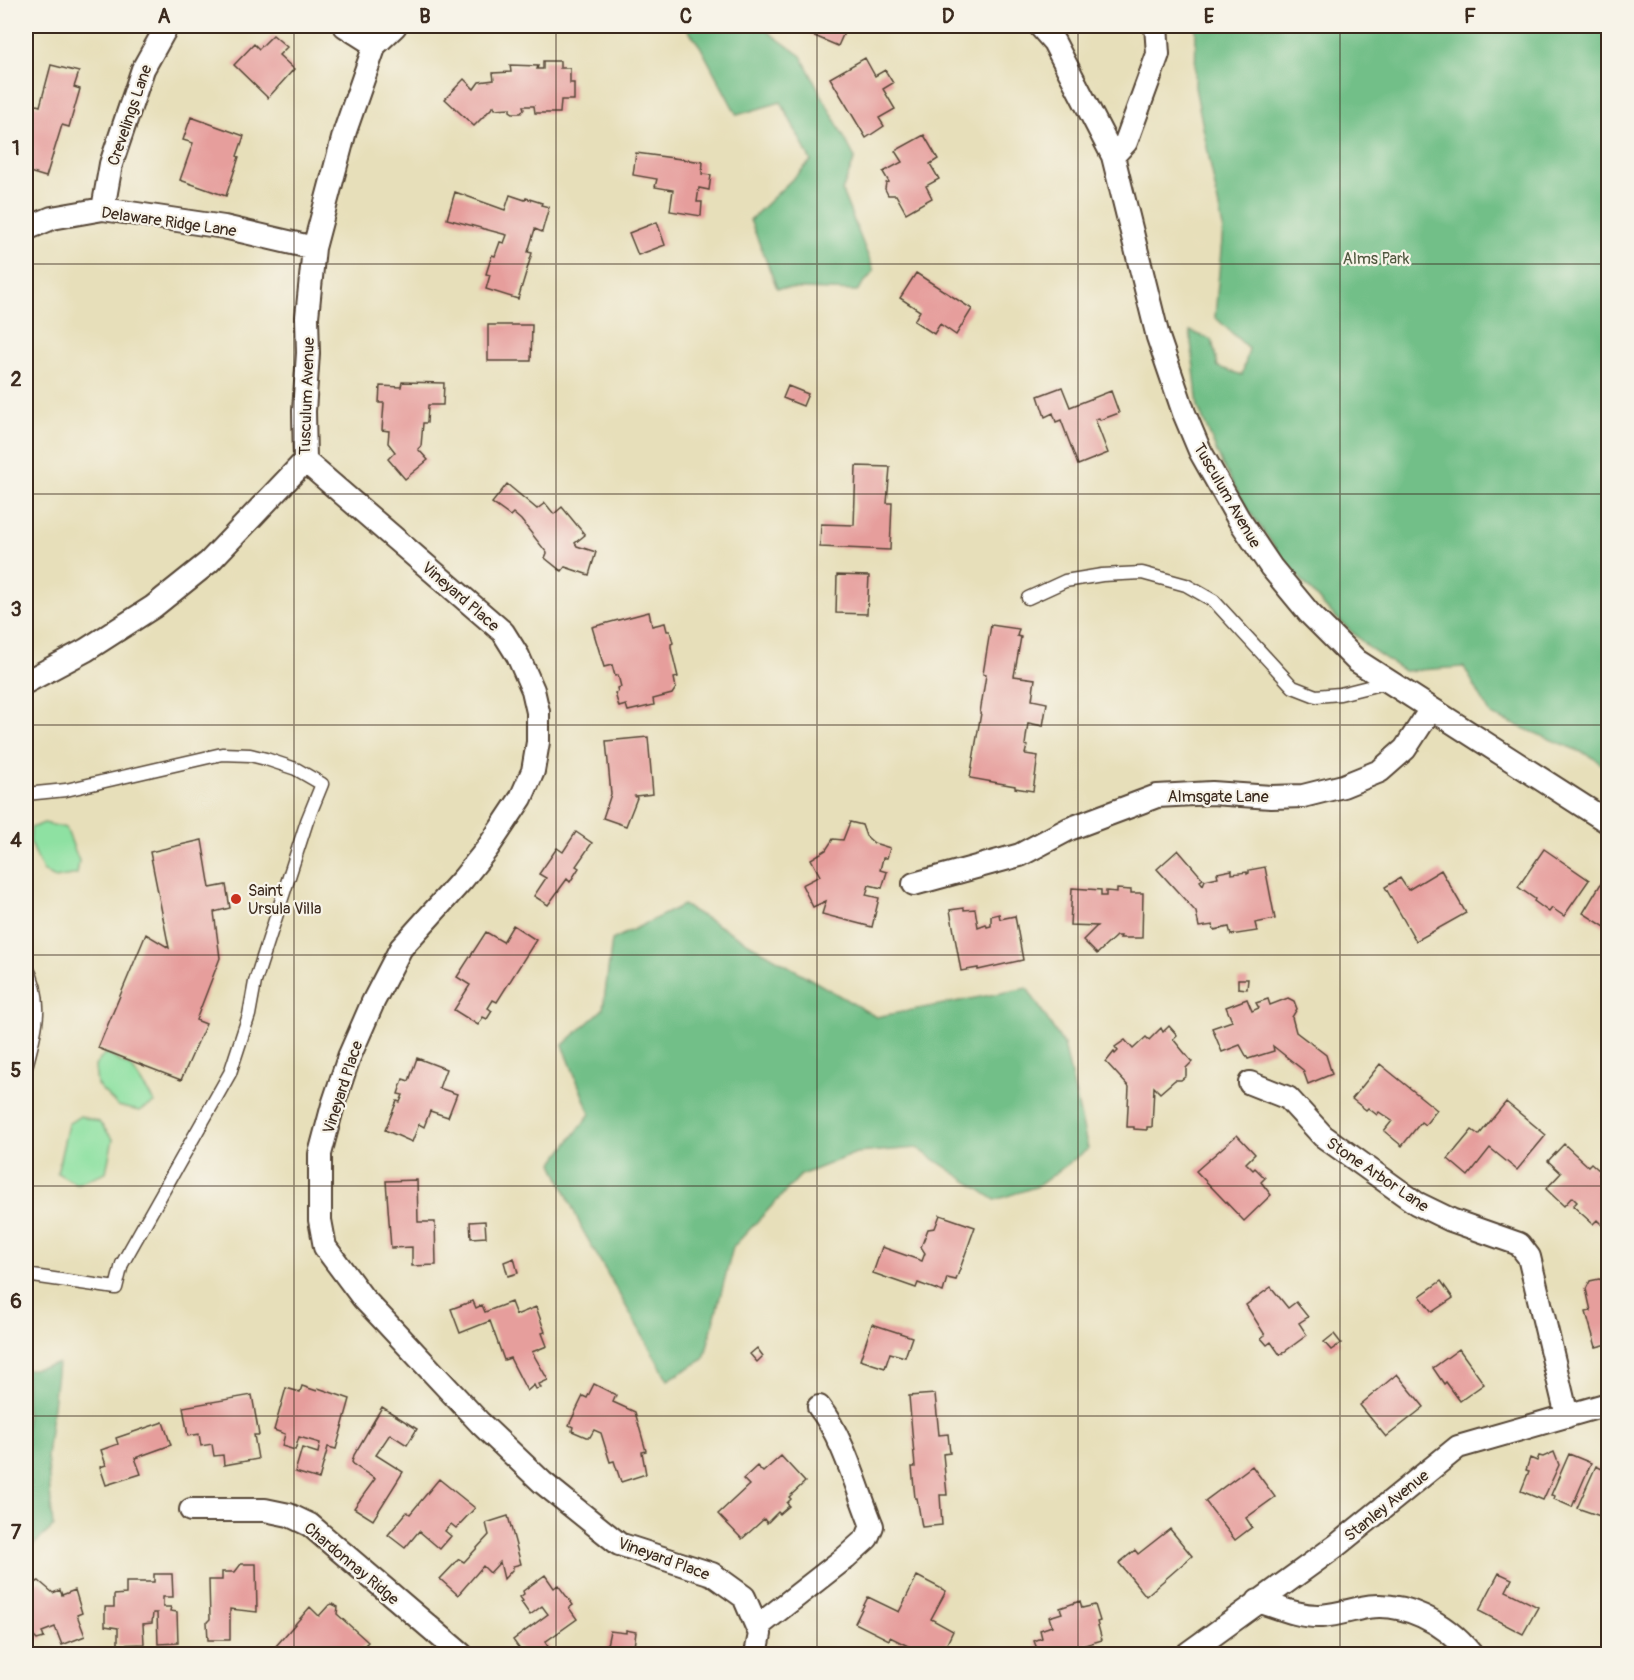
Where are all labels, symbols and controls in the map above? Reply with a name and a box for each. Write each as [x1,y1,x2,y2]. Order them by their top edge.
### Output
text: A [158,4,171,29]
text: B [419,4,431,29]
text: C [680,4,692,29]
text: D [942,4,955,29]
text: E [1204,4,1215,29]
text: F [1464,4,1476,29]
street label: Crevelings Lane [103,62,157,168]
text: 1 [12,136,20,161]
street label: Delaware Ridge Lane [100,203,238,241]
park label: Alms Park [1343,249,1410,269]
street label: Tusculum Avenue [295,337,319,455]
text: 2 [10,367,22,392]
street label: Tusculum Avenue [1189,439,1265,552]
street label: Vineyard Place [417,558,503,636]
text: 3 [10,597,22,622]
street label: Almsgate Lane [1167,787,1269,807]
text: 4 [10,828,22,853]
place label: Saint Ursula Villa [248,881,321,919]
marker: Saint Ursula Villa [229,892,243,906]
street label: Vineyard Place [319,1038,367,1136]
text: 5 [11,1058,22,1083]
street label: Stone Arbor Lane [1322,1133,1433,1217]
text: 6 [10,1289,22,1314]
street label: Stanley Avenue [1340,1466,1433,1546]
street label: Chardonnay Ridge [300,1518,403,1609]
text: 7 [11,1520,22,1545]
street label: Vineyard Place [615,1533,712,1585]

